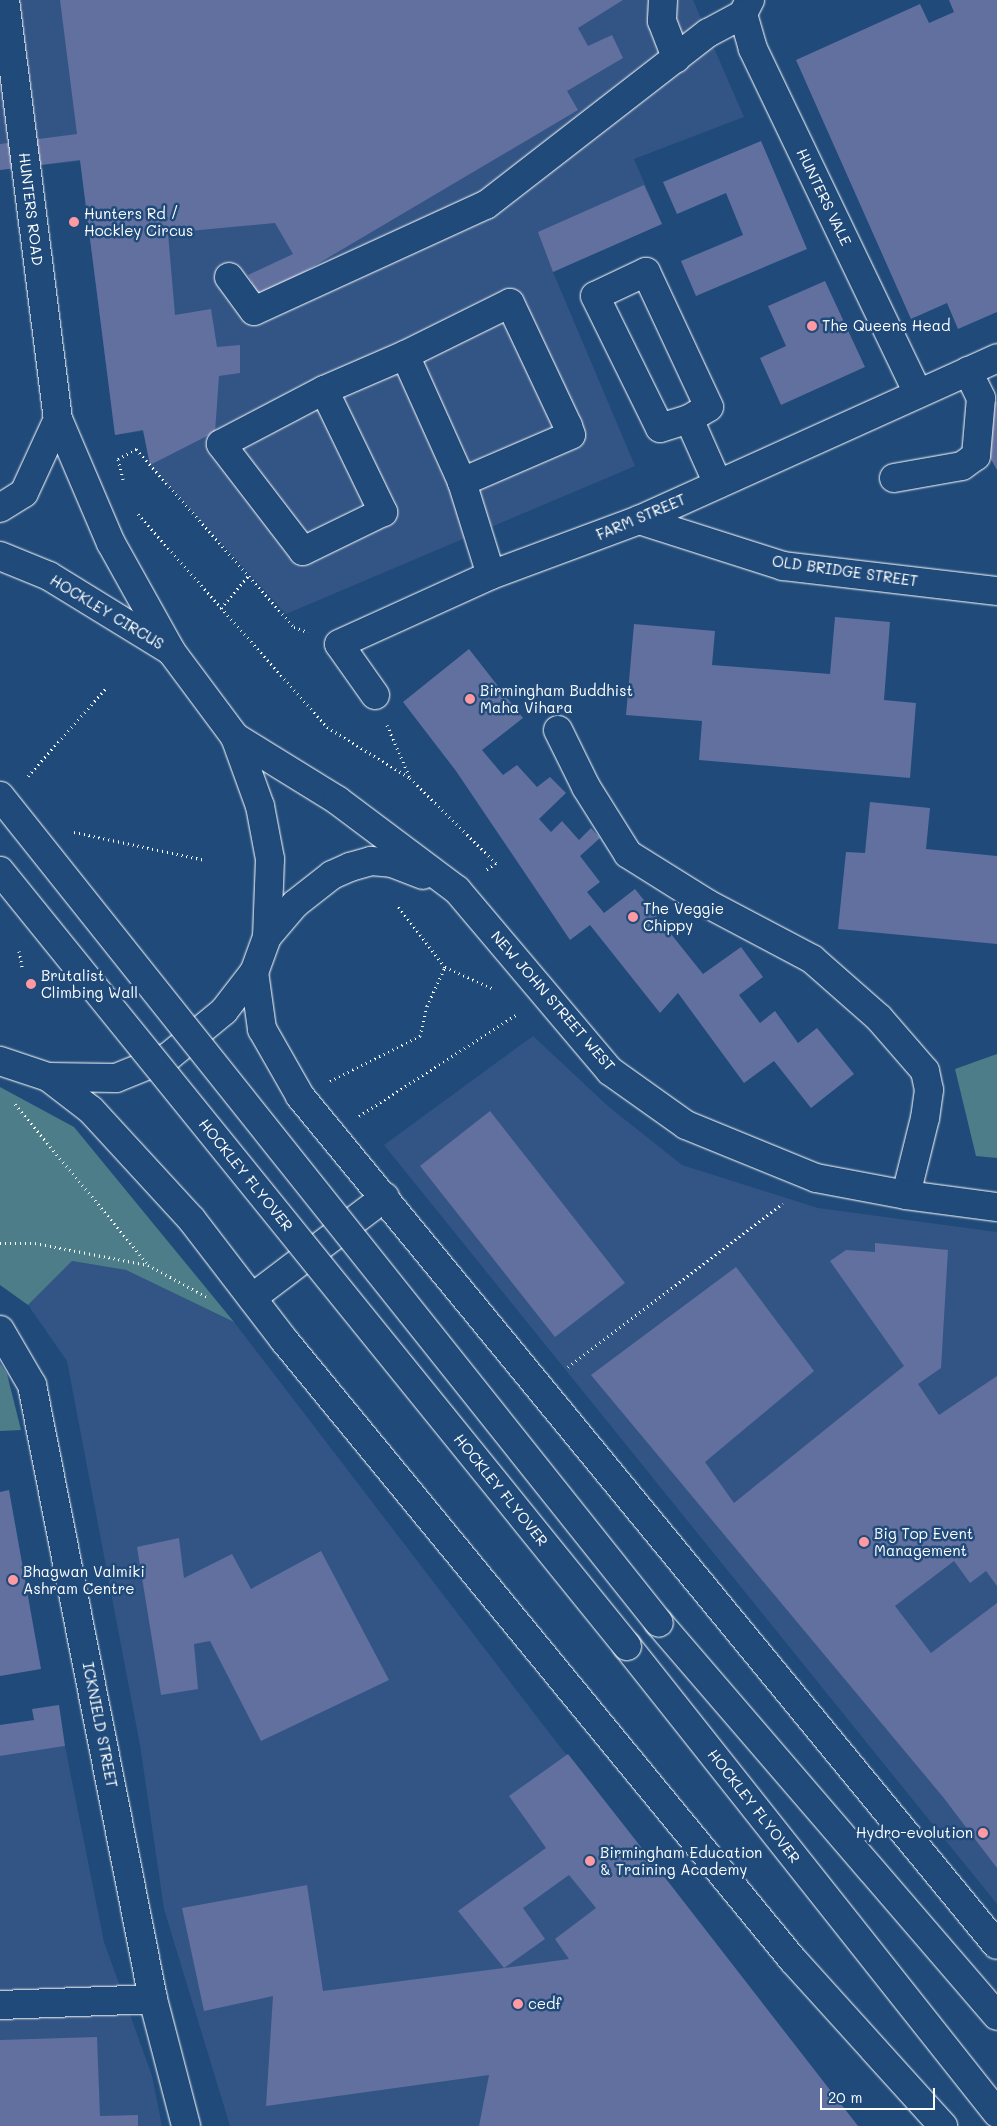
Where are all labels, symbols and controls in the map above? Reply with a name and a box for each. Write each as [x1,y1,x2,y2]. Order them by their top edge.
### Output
street label: HUNTERS VALE [793,145,855,249]
street label: HUNTERS ROAD [15,151,47,267]
place label: Hunters Rd / Hockley Circus [84,204,193,239]
marker: Hunters Rd / Hockley Circus [68,216,80,228]
place label: The Queens Head [822,317,951,335]
marker: The Queens Head [806,320,818,332]
street label: FARM STREET [594,490,688,544]
street label: OLD BRIDGE STREET [771,552,919,590]
street label: HOCKLEY CIRCUS [47,571,167,653]
place label: Birmingham Buddhist Maha Vihara [480,681,633,716]
marker: Birmingham Buddhist Maha Vihara [464,693,476,705]
place label: The Veggie Chippy [643,899,724,934]
marker: The Veggie Chippy [627,911,639,923]
street label: NEW JOHN STREET WEST [487,927,619,1075]
place label: Brutalist Climbing Wall [41,966,138,1001]
marker: Brutalist Climbing Wall [25,978,37,990]
street label: HOCKLEY FLYOVER [195,1115,297,1235]
street label: HOCKLEY FLYOVER [450,1430,552,1550]
place label: Big Top Event Management [874,1524,973,1559]
marker: Big Top Event Management [858,1536,870,1548]
place label: Bhagwan Valmiki Ashram Centre [23,1562,145,1597]
marker: Bhagwan Valmiki Ashram Centre [7,1574,19,1586]
street label: ICKNIELD STREET [79,1661,121,1789]
street label: HOCKLEY FLYOVER [704,1746,804,1866]
place label: Hydro-evolution [856,1824,973,1842]
marker: Hydro-evolution [977,1827,989,1839]
place label: Birmingham Education & Training Academy [600,1843,762,1878]
marker: Birmingham Education & Training Academy [584,1855,596,1867]
place label: cedf [528,1995,561,2013]
marker: cedf [512,1998,524,2010]
scale bar [822,2078,937,2110]
text: 20 m [828,2087,862,2107]

